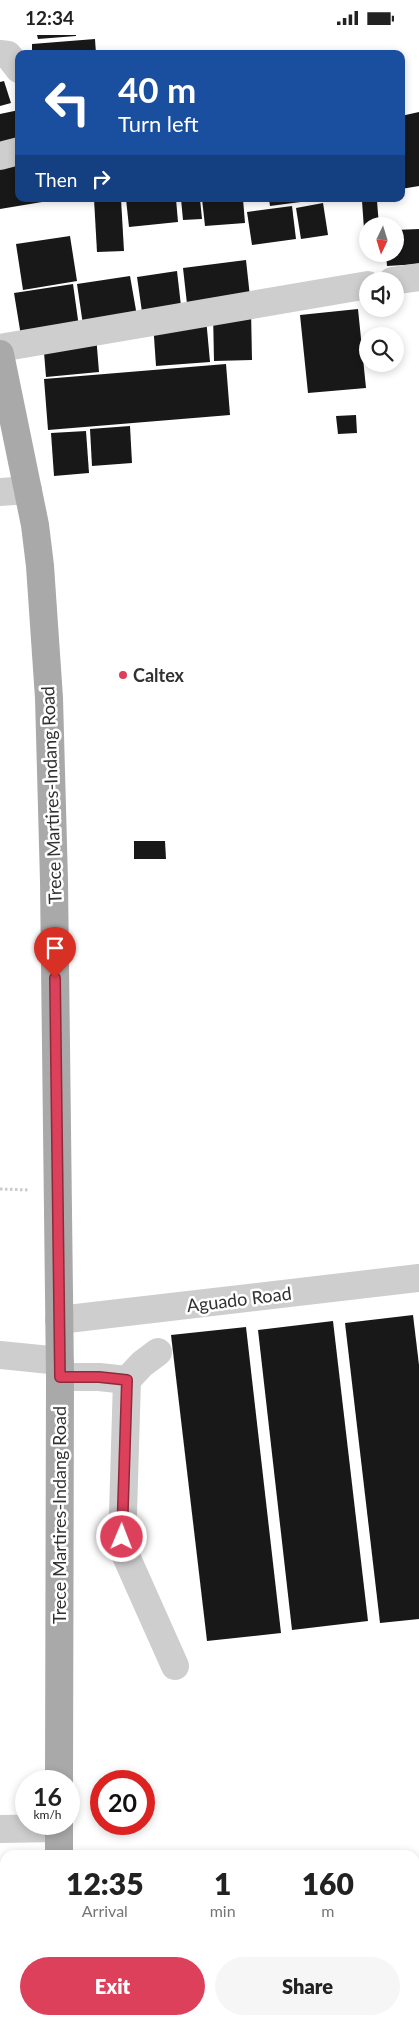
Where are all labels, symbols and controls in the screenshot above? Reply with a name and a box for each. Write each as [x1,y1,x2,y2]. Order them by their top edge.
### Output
text: 12:34 [25,6,74,29]
text: 40 m [118,68,196,110]
icon: left [35,70,100,135]
text: Turn left [118,110,199,137]
icon: right [87,165,115,193]
text: Then [35,168,77,191]
north arrow [359,217,404,263]
map controls [359,217,404,372]
button: sound [359,272,404,317]
button: search [359,327,404,372]
place label: Caltex [133,664,185,686]
marker: Caltex [117,669,129,681]
street label: Trece Martires-Indang Road [36,686,66,904]
pin [34,927,76,978]
icon: arrive [41,934,69,962]
street label: Aguado Road [185,1282,293,1316]
street label: Trece Martires-Indang Road [48,1406,70,1624]
position arrow [95,1510,147,1562]
speed limit sign: 20 [90,1770,155,1835]
text: 16 [33,1781,62,1811]
text: km/h [33,1807,62,1822]
text: 12:35 [66,1865,144,1901]
text: 1 [214,1865,231,1901]
text: 160 [302,1865,354,1901]
text: Arrival [82,1901,128,1920]
text: min [210,1901,236,1920]
text: m [321,1901,334,1920]
button: Exit [20,1957,205,2015]
button: Share [215,1957,400,2015]

